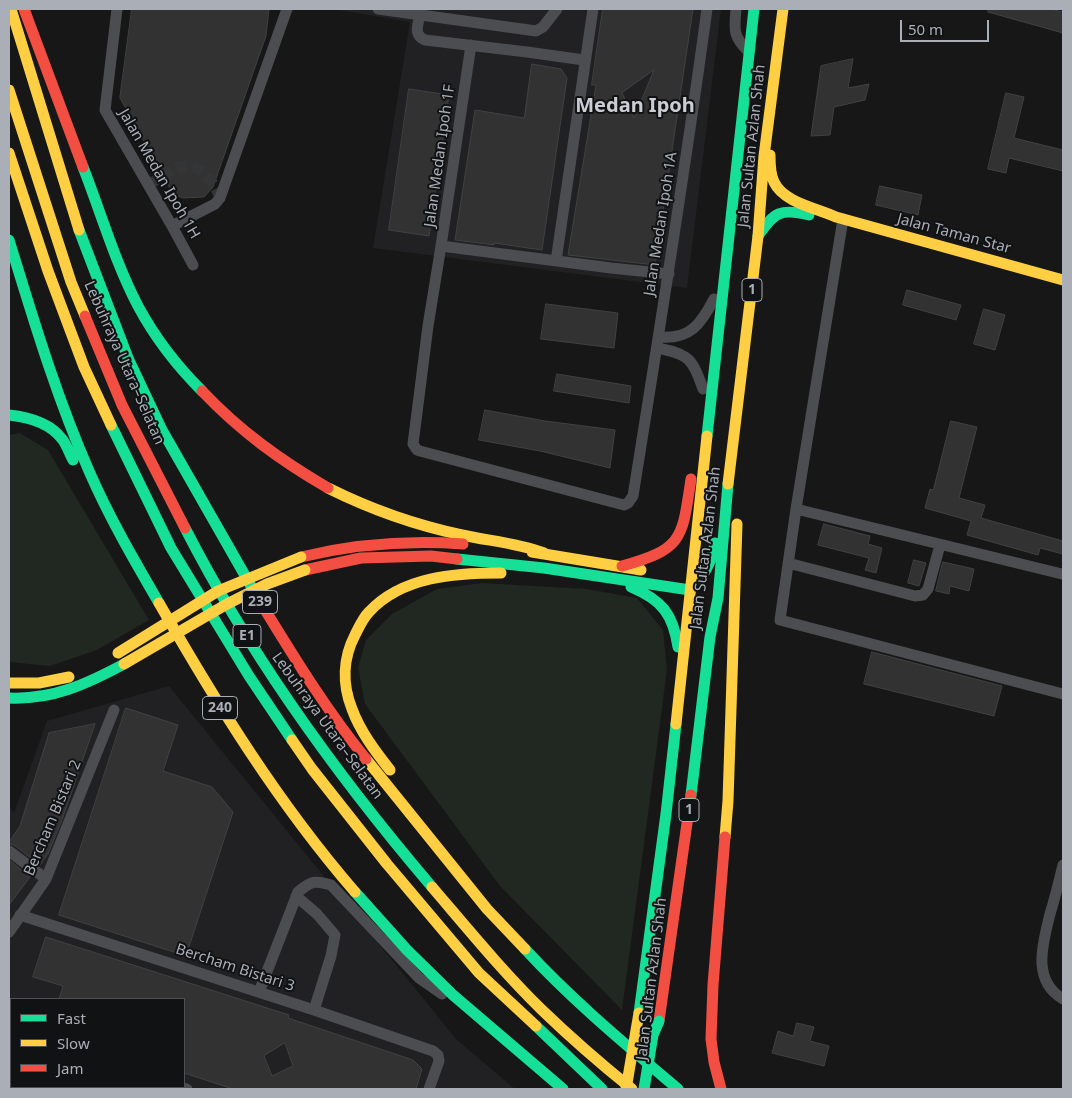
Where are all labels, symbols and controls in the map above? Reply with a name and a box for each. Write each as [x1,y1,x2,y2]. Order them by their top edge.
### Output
scale bar [902,10,991,42]
text: 50 m [908,19,943,39]
street label: Jalan Sultan Azlan Shah [734,64,770,228]
street label: Jalan Medan Ipoh 1F [421,84,459,228]
district label: Medan Ipoh [575,94,695,118]
street label: Jalan Medan Ipoh 1H [114,106,204,242]
street label: Jalan Medan Ipoh 1A [641,151,681,297]
street label: Jalan Taman Star [895,210,1013,258]
street label: Lebuhraya Utara–Selatan [80,278,168,448]
road number: 1 [742,278,762,302]
street label: Jalan Sultan Azlan Shah [687,466,725,630]
road number: 239 [242,590,278,614]
road number: E1 [233,624,261,648]
street label: Lebuhraya Utara–Selatan [268,649,386,803]
road number: 240 [202,696,238,720]
street label: Bercham Bistari 2 [20,757,86,879]
road number: 1 [679,798,699,822]
street label: Jalan Sultan Azlan Shah [633,897,671,1061]
street label: Bercham Bistari 3 [173,940,297,996]
legend [10,998,185,1088]
text: Fast [57,1008,86,1028]
text: Slow [57,1033,90,1053]
text: Jam [57,1058,84,1078]

